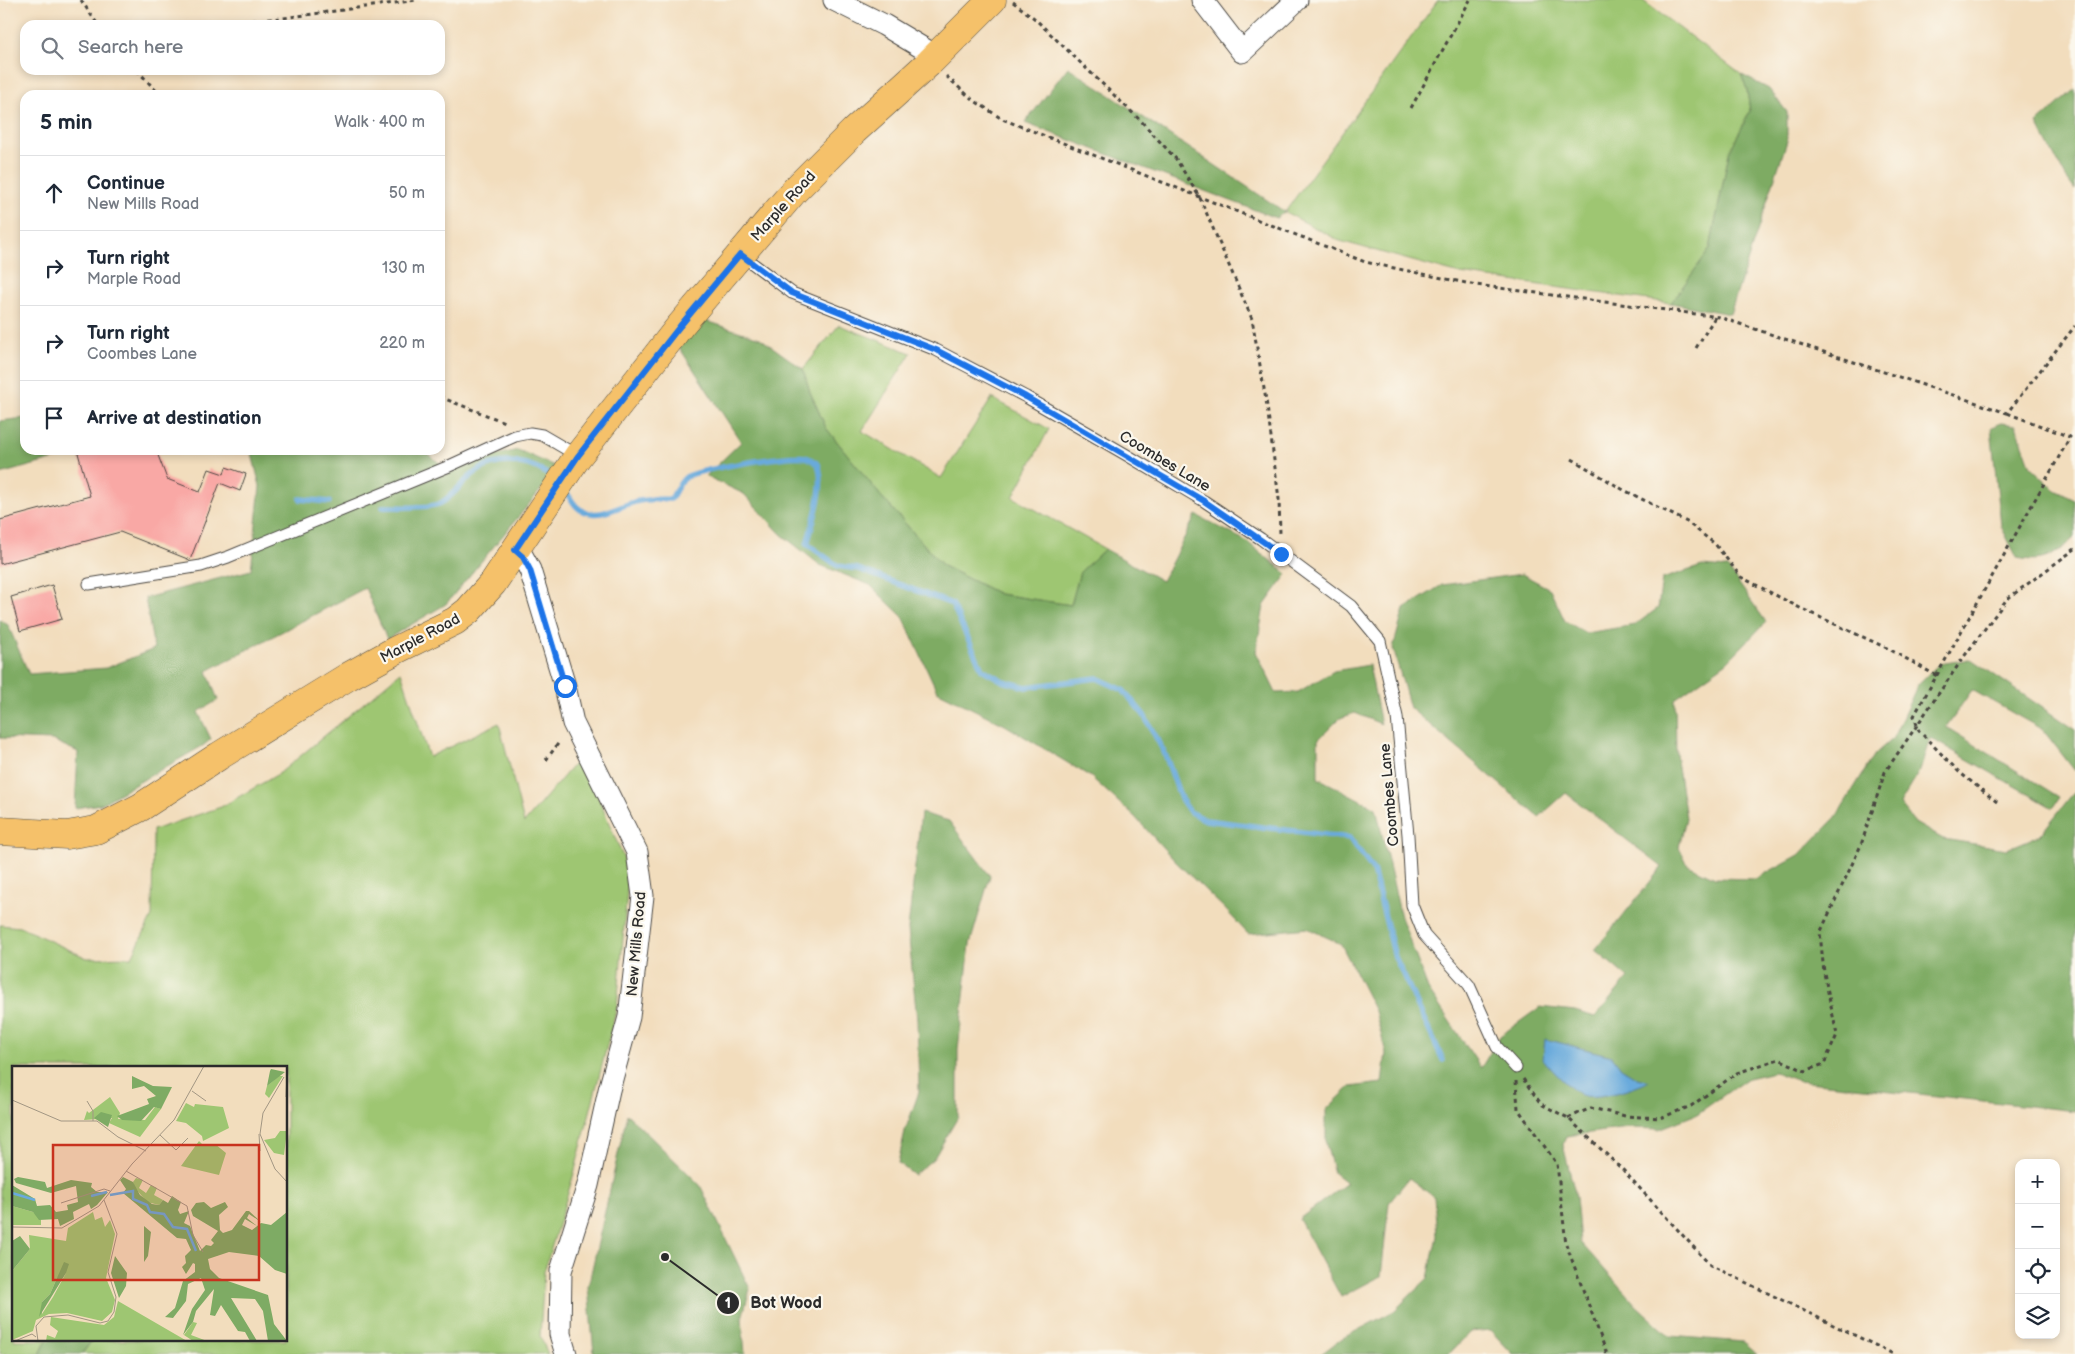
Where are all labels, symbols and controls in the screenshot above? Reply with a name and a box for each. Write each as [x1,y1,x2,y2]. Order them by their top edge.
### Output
search box [20,20,445,75]
icon: search [38,34,66,62]
text: Search here [78,36,183,59]
text: 5 min [40,110,93,135]
text: Walk · 400 m [334,113,425,132]
street label: Marple Road [747,167,820,245]
text: Continue [87,172,165,195]
icon: ahead [40,179,68,207]
text: 50 m [389,184,425,203]
text: New Mills Road [87,195,199,214]
text: Turn right [87,247,170,270]
icon: right [40,254,68,282]
text: 130 m [382,259,425,278]
text: Marple Road [87,270,181,289]
text: Turn right [87,322,170,345]
icon: right [40,329,68,357]
text: 220 m [379,334,425,353]
text: Coombes Lane [87,345,197,364]
icon: arrive [40,404,68,432]
text: Arrive at destination [87,407,262,430]
street label: Coombes Lane [1116,427,1214,496]
route end [1270,543,1293,566]
street label: Marple Road [377,609,464,667]
route start [554,675,577,698]
street label: Coombes Lane [1376,743,1403,847]
street label: New Mills Road [622,891,651,997]
inset map [12,1066,288,1342]
map controls [2015,1159,2060,1339]
button: + [2015,1159,2060,1204]
button: − [2015,1204,2060,1249]
button: locate [2015,1249,2060,1294]
callout: Bot Wood [715,1287,832,1318]
text: 1 [725,1294,731,1313]
text: Bot Wood [750,1294,822,1313]
button: layers [2015,1294,2060,1339]

